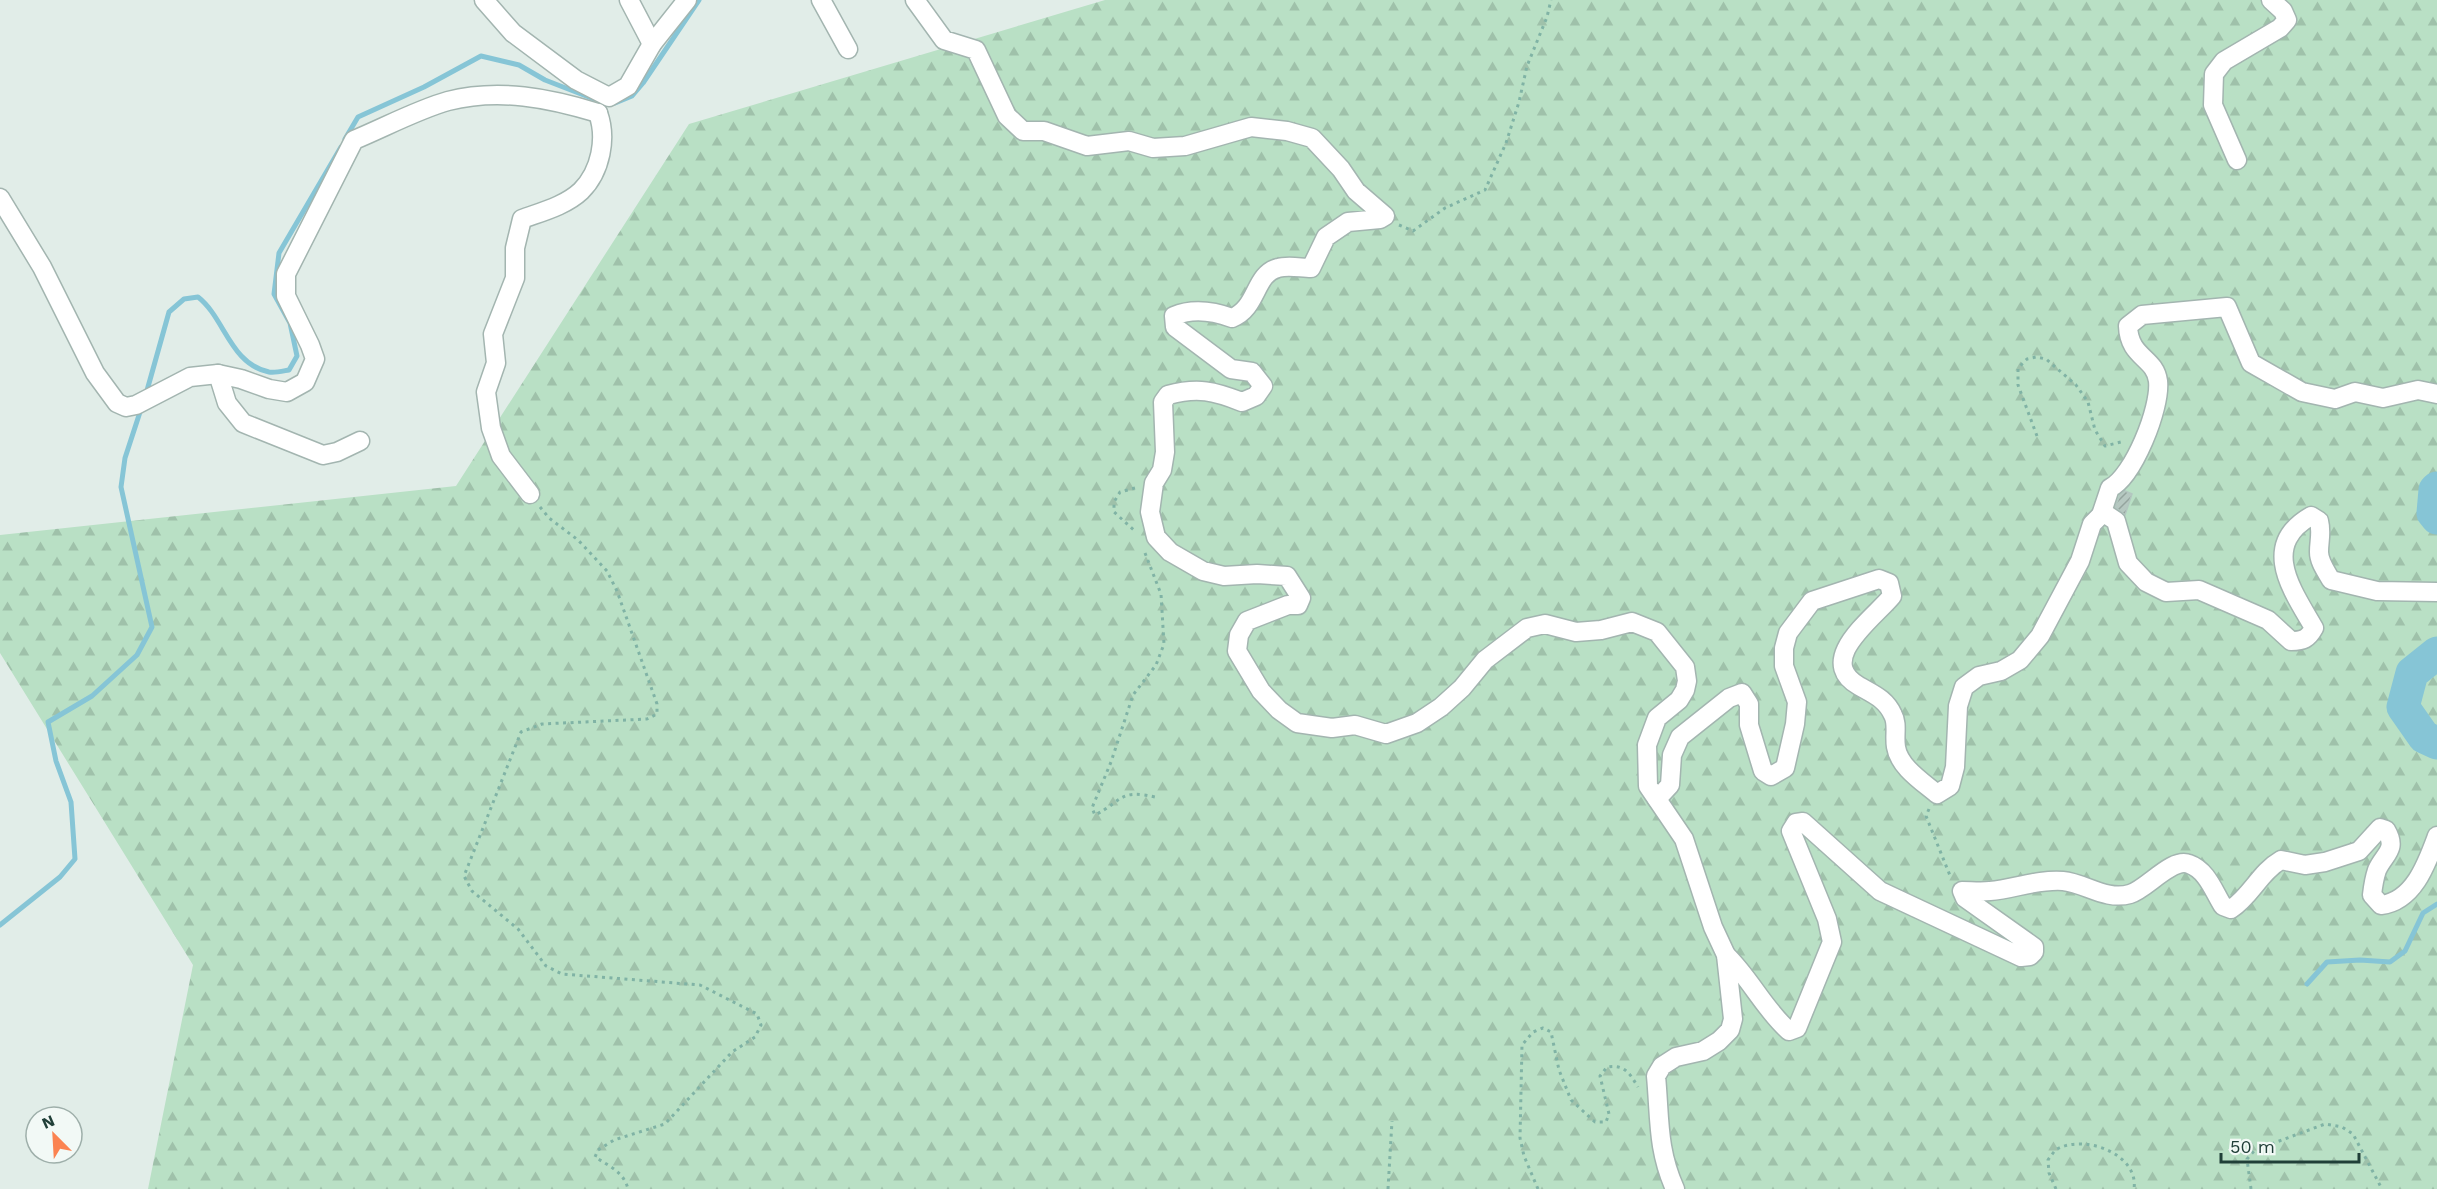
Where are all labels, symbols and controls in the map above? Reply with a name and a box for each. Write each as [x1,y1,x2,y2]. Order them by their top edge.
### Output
north arrow [24,1105,84,1165]
text: N [39,1111,57,1133]
scale bar [2221,1126,2359,1164]
text: 50 m [2230,1136,2275,1157]

